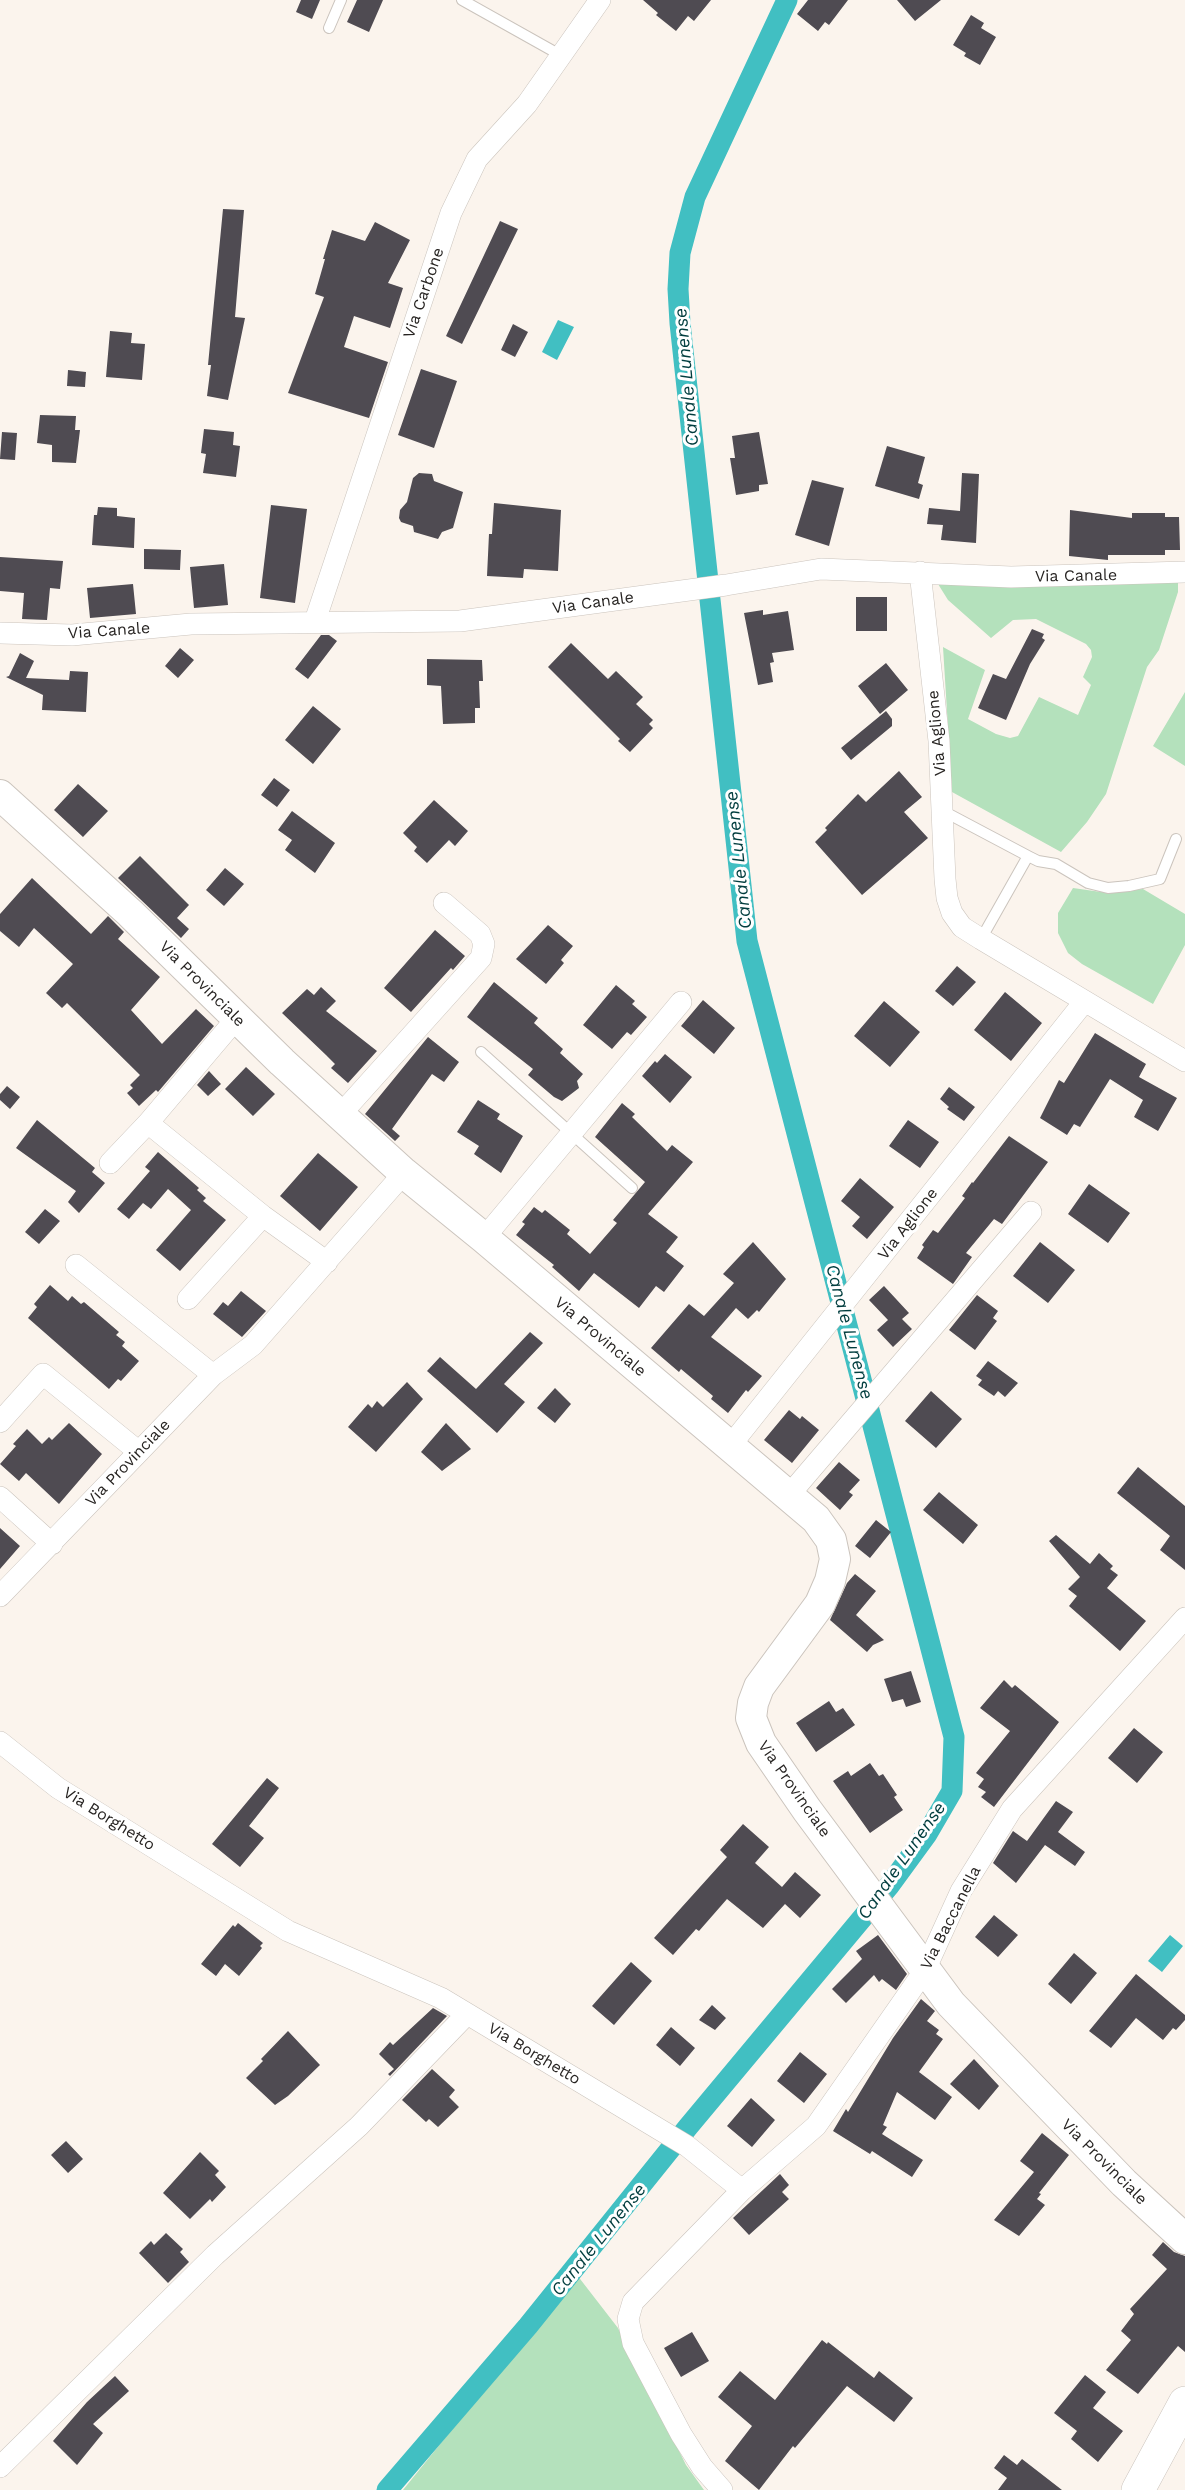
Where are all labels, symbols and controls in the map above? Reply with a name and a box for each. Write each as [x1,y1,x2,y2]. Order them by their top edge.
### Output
street label: Via Carbone [400,245,448,341]
water label: Canale Lunense [670,307,704,447]
street label: Via Canale [1035,566,1117,586]
street label: Via Canale [551,588,635,618]
street label: Via Canale [67,619,151,643]
street label: Via Aglione [924,689,950,777]
water label: Canale Lunense [721,790,757,930]
street label: Via Provinciale [155,937,249,1031]
street label: Via Aglione [874,1184,942,1264]
water label: Canale Lunense [821,1262,877,1402]
street label: Via Provinciale [550,1293,650,1381]
street label: Via Provinciale [82,1415,174,1511]
street label: Via Provinciale [754,1737,834,1841]
street label: Via Borghetto [60,1783,158,1855]
water label: Canale Lunense [853,1798,951,1924]
street label: Via Baccanella [917,1863,985,1973]
street label: Via Borghetto [484,2019,584,2089]
street label: Via Provinciale [1057,2115,1151,2209]
water label: Canale Lunense [547,2179,651,2301]

